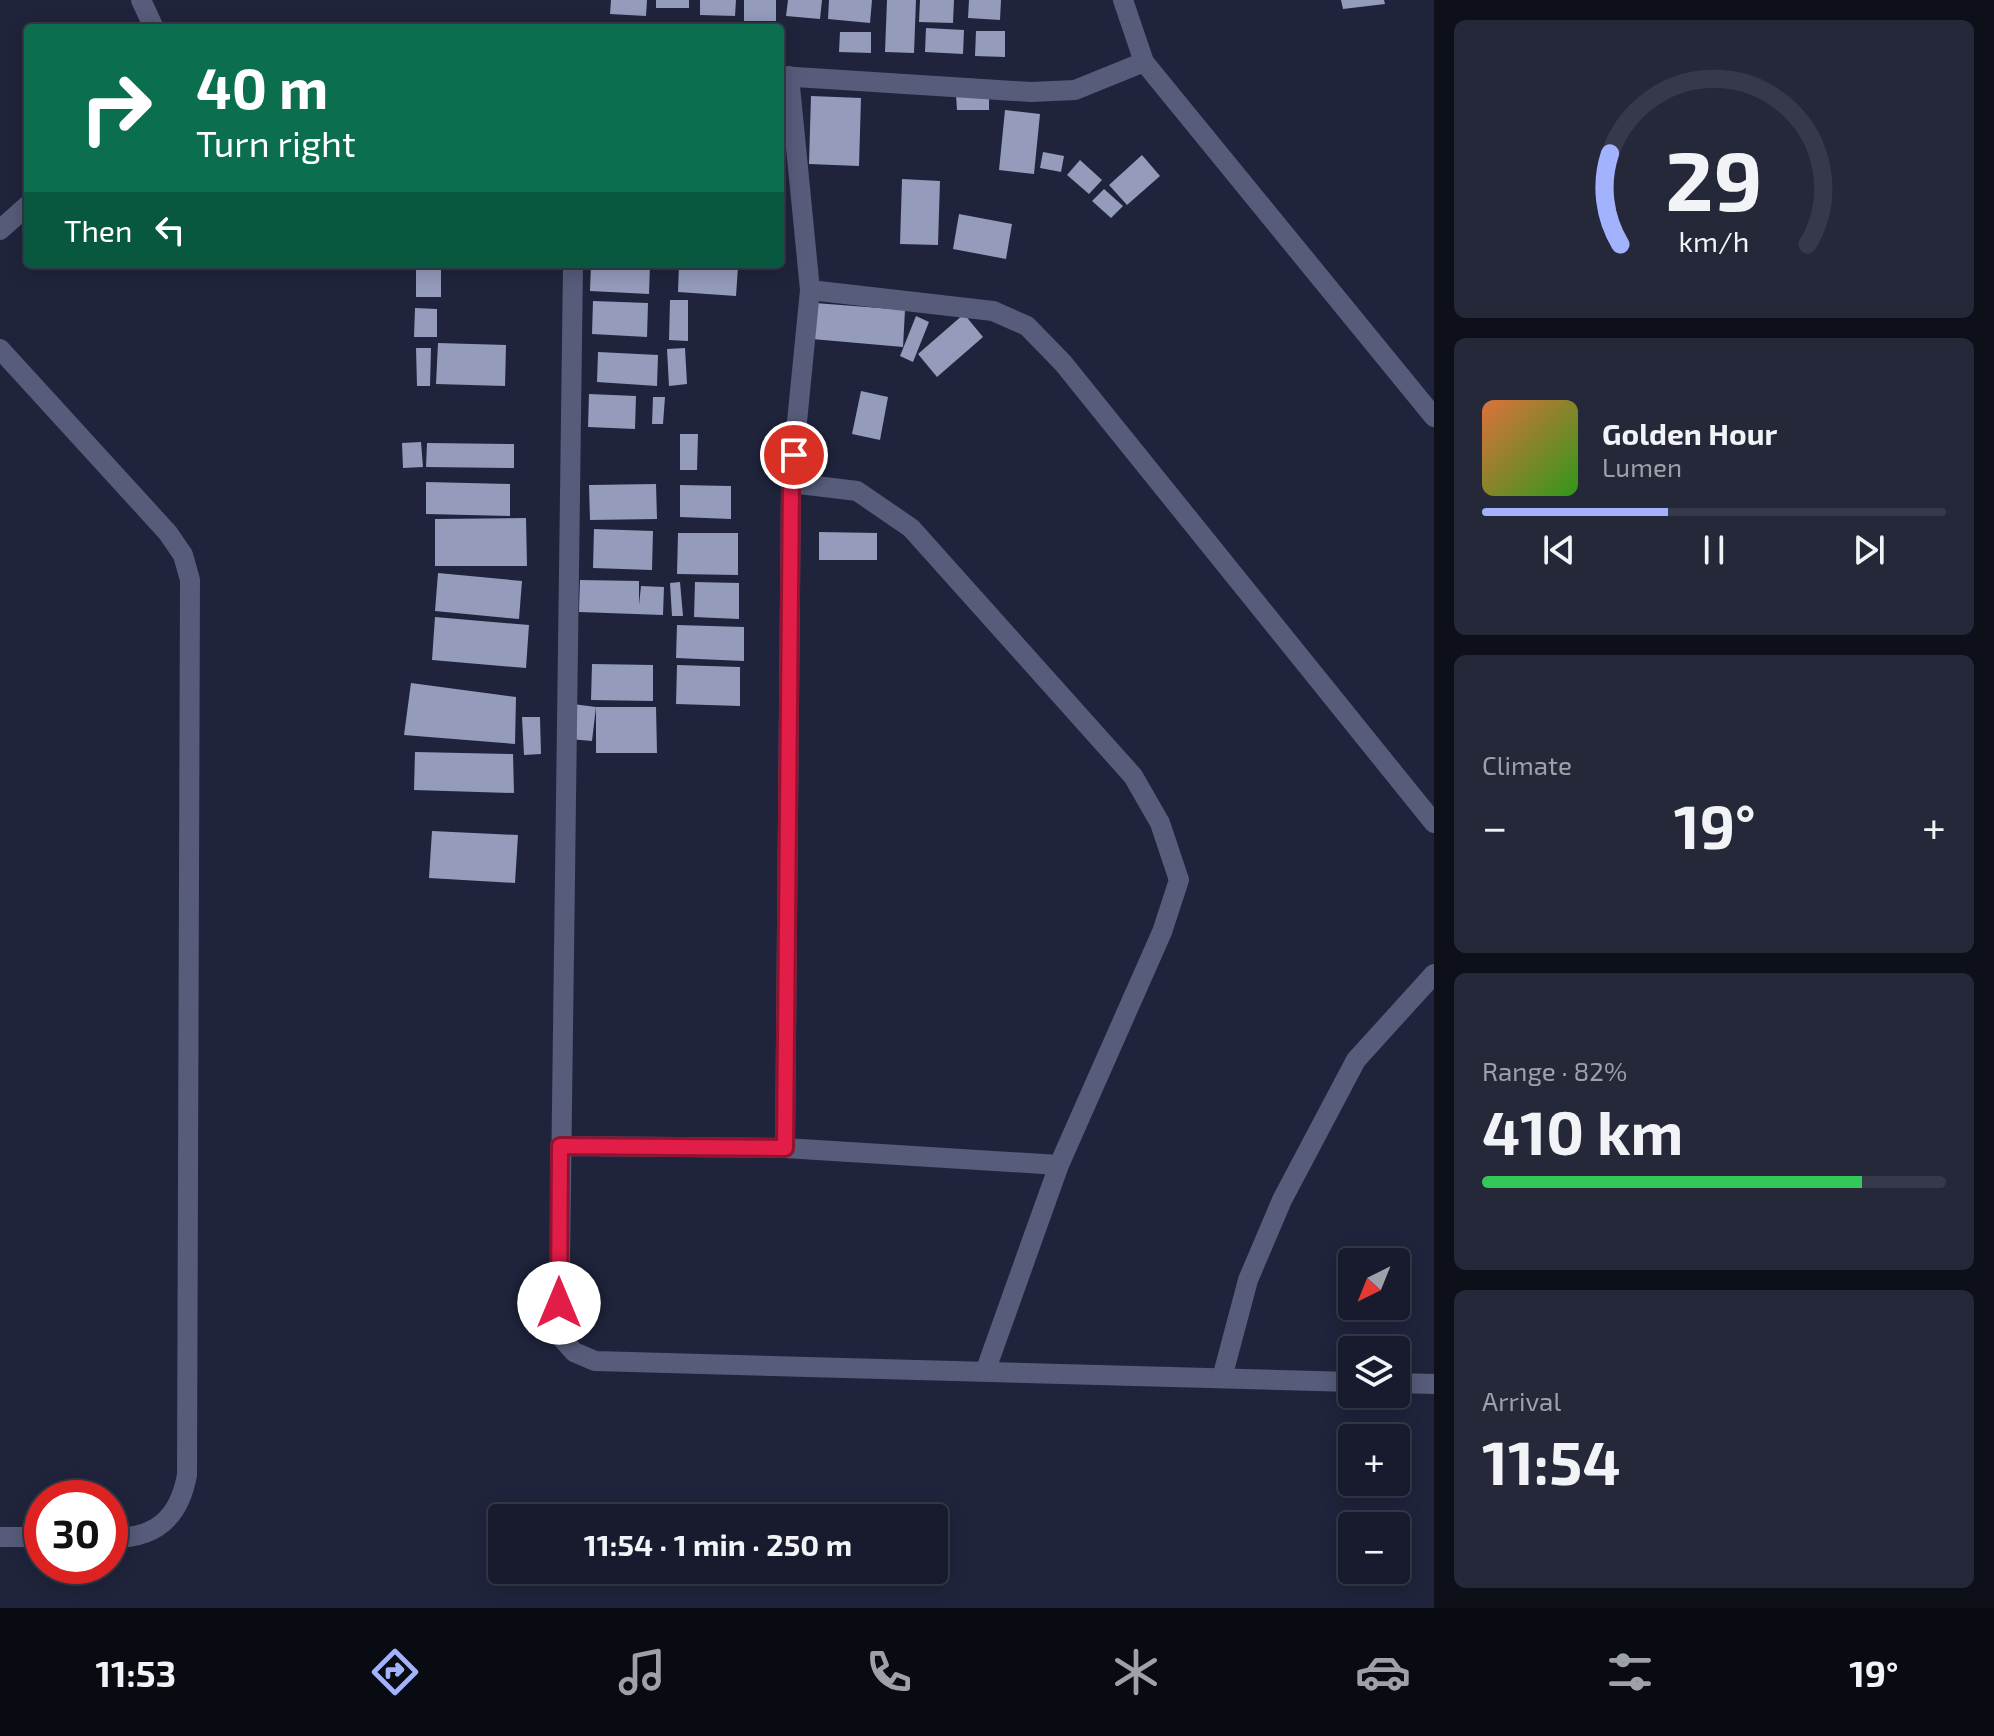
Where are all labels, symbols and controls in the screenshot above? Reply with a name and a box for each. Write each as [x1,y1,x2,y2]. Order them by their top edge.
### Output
text: 40 m [196,53,328,120]
icon: right [64,56,168,160]
text: Turn right [196,121,356,164]
text: 29 [1665,127,1763,227]
icon: left [148,208,192,252]
text: Then [64,212,132,248]
text: km/h [1679,223,1749,258]
text: Golden Hour [1602,415,1777,451]
pin [760,421,828,489]
icon: arrive [772,433,816,477]
text: Lumen [1602,451,1682,482]
icon: previous [1537,528,1581,572]
icon: pause [1692,528,1736,572]
icon: next [1847,528,1891,572]
text: Climate [1482,749,1572,780]
text: 19° [1674,789,1756,861]
text: − [1482,799,1508,852]
text: + [1922,799,1946,852]
text: Range · 82% [1482,1055,1627,1086]
text: 410 km [1482,1095,1683,1167]
north arrow [1338,1248,1410,1320]
map controls [1338,1248,1410,1584]
position arrow [517,1261,601,1345]
button: layers [1338,1336,1410,1408]
text: Arrival [1482,1385,1561,1416]
button: + [1338,1424,1410,1496]
text: 11:54 [1482,1425,1621,1497]
speed limit sign: 30 [24,1480,128,1584]
button: − [1338,1512,1410,1584]
text: 11:54 · 1 min · 250 m [584,1526,852,1562]
icon: directions [367,1644,423,1700]
icon: music [614,1644,670,1700]
icon: phone [861,1644,917,1700]
icon: climate [1108,1644,1164,1700]
icon: car [1355,1644,1411,1700]
icon: filters [1602,1644,1658,1700]
text: 11:53 [96,1651,176,1694]
text: 19° [1849,1651,1898,1694]

